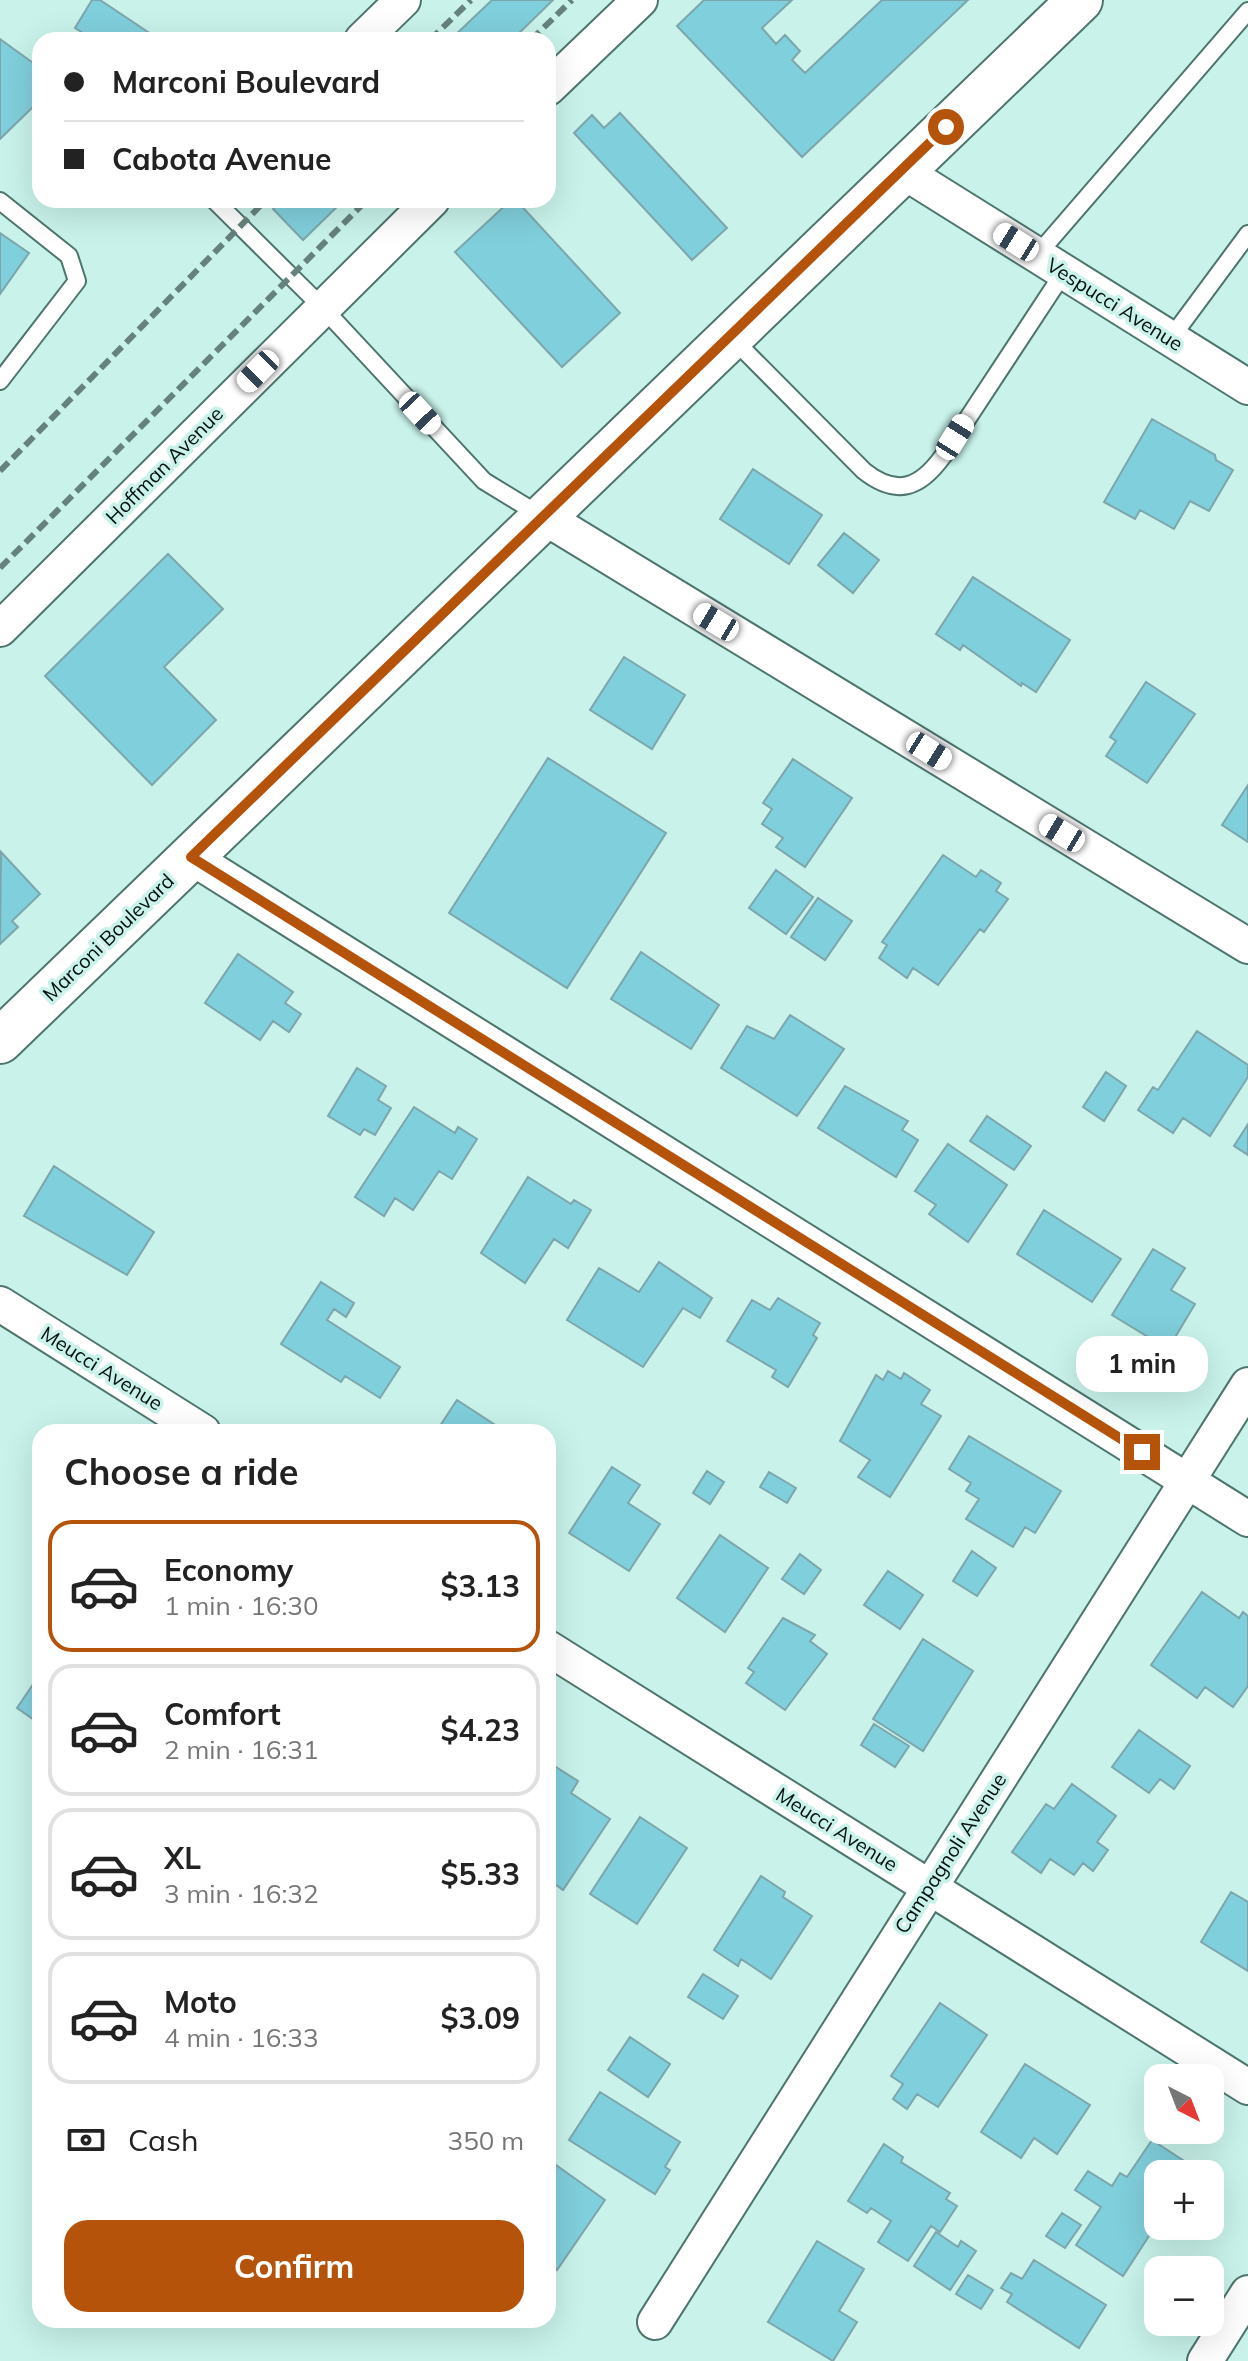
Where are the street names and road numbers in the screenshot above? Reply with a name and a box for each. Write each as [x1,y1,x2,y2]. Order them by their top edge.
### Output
street label: Vespucci Avenue [1042,252,1188,356]
street label: Hoffman Avenue [100,401,228,529]
street label: Marconi Boulevard [37,868,179,1006]
street label: Meucci Avenue [37,1321,167,1415]
street label: Campagnoli Avenue [889,1768,1011,1938]
street label: Meucci Avenue [772,1782,902,1876]

